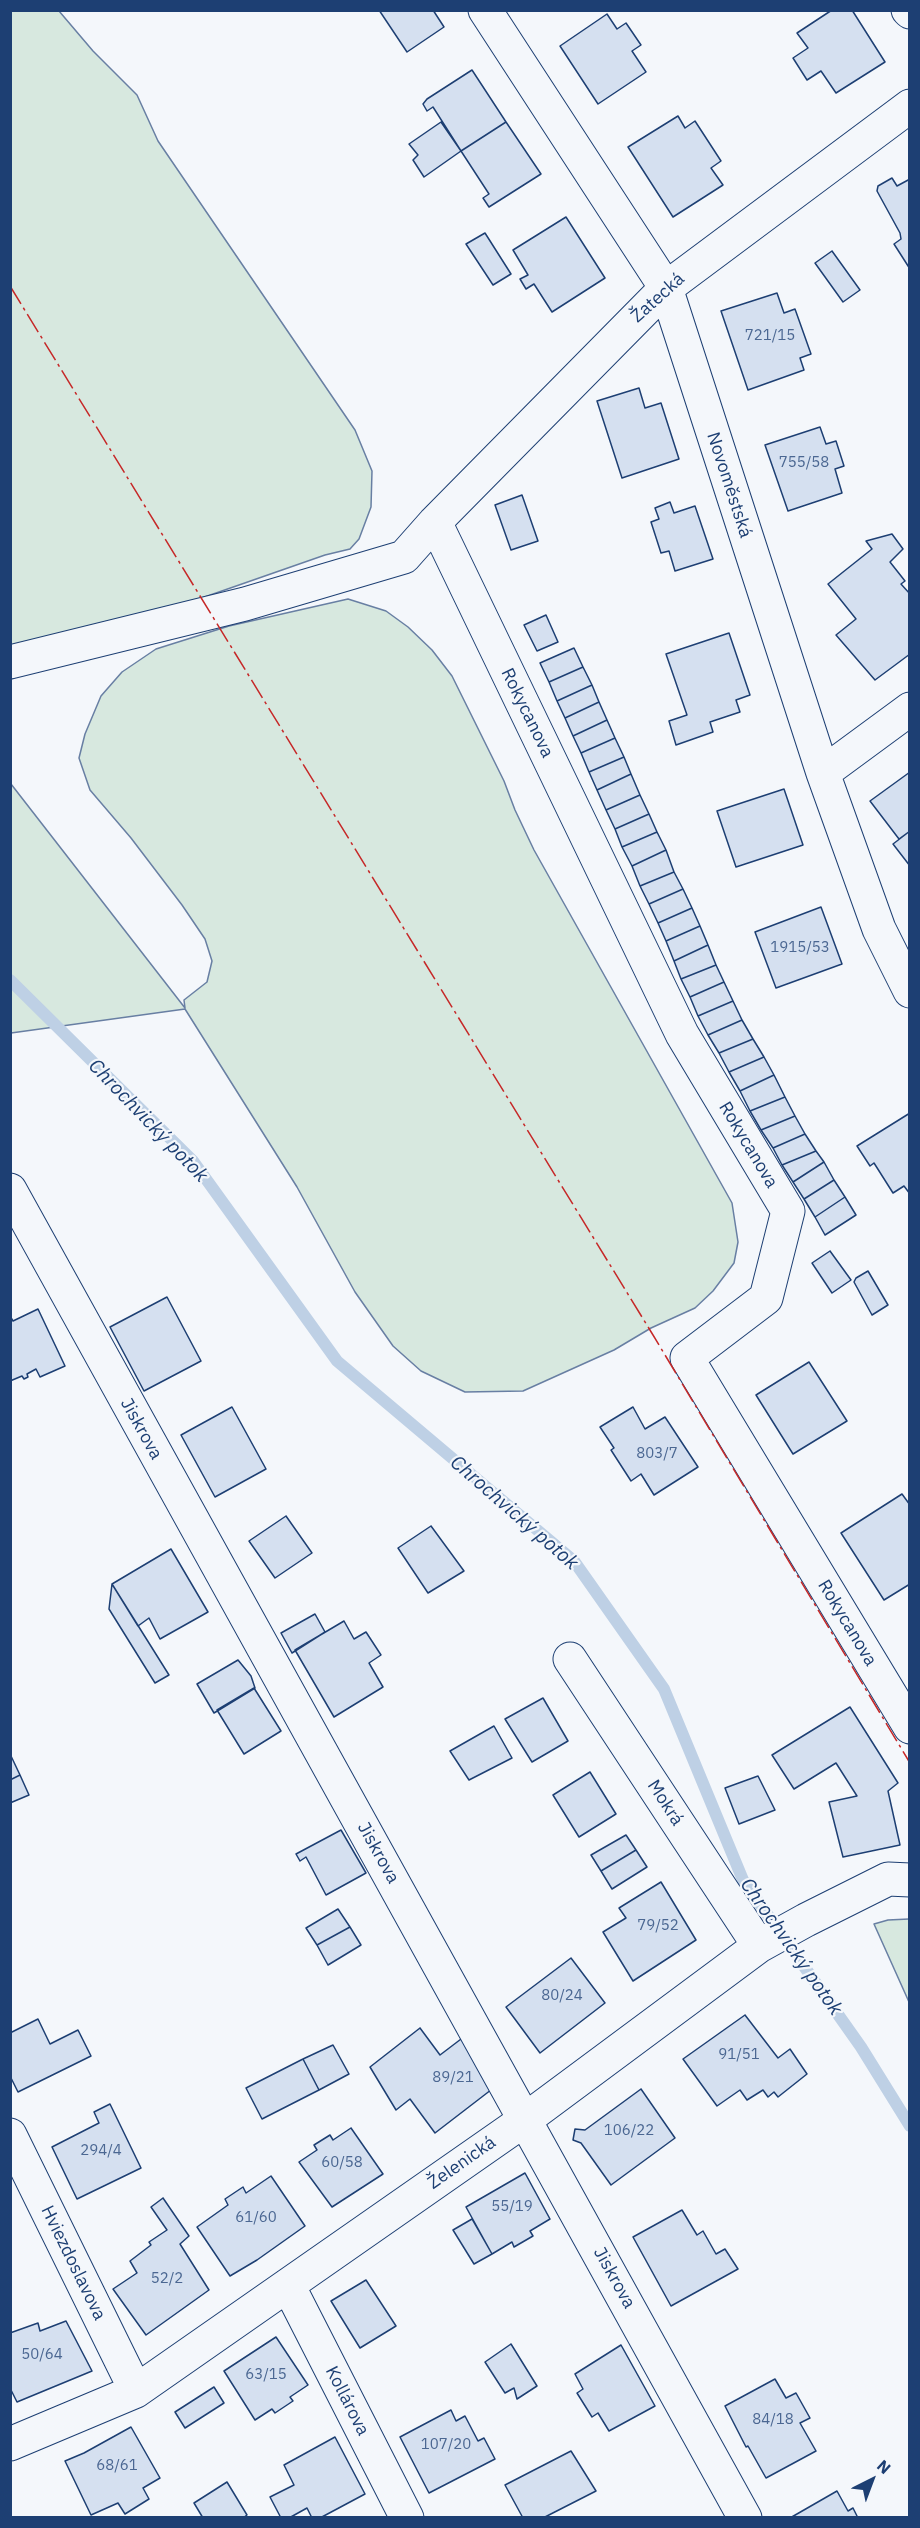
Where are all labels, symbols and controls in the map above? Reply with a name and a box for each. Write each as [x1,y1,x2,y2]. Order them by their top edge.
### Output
street label: Žatecká [627,268,689,328]
house number: 721/15 [745,327,795,345]
street label: Novoměstská [702,429,756,541]
house number: 755/58 [779,454,829,472]
street label: Rokycanova [496,665,558,761]
house number: 1915/53 [770,939,830,957]
water label: Chrochvický potok [83,1054,213,1188]
street label: Rokycanova [714,1098,782,1192]
street label: Jiskrova [115,1395,167,1463]
house number: 803/7 [636,1445,678,1463]
water label: Chrochvický potok [445,1451,583,1575]
street label: Rokycanova [813,1576,881,1670]
street label: Mokrá [642,1776,688,1830]
street label: Jiskrova [352,1819,404,1887]
water label: Chrochvický potok [735,1874,847,2020]
house number: 79/52 [637,1917,679,1935]
house number: 80/24 [541,1987,583,2005]
house number: 91/51 [718,2046,760,2064]
house number: 89/21 [432,2069,474,2087]
house number: 106/22 [604,2122,654,2140]
street label: Želenická [424,2132,500,2194]
house number: 294/4 [80,2142,122,2160]
house number: 60/58 [321,2154,363,2172]
house number: 55/19 [491,2198,533,2216]
street label: Hviezdoslavova [36,2202,110,2324]
house number: 61/60 [235,2209,277,2227]
street label: Jiskrova [588,2244,640,2312]
house number: 52/2 [151,2270,183,2288]
house number: 50/64 [21,2346,63,2364]
street label: Kollárova [320,2363,374,2439]
house number: 63/15 [245,2366,287,2384]
house number: 84/18 [752,2411,794,2429]
house number: 107/20 [421,2436,471,2454]
north arrow [842,2450,902,2510]
text: N [873,2455,895,2478]
house number: 68/61 [96,2457,138,2475]

